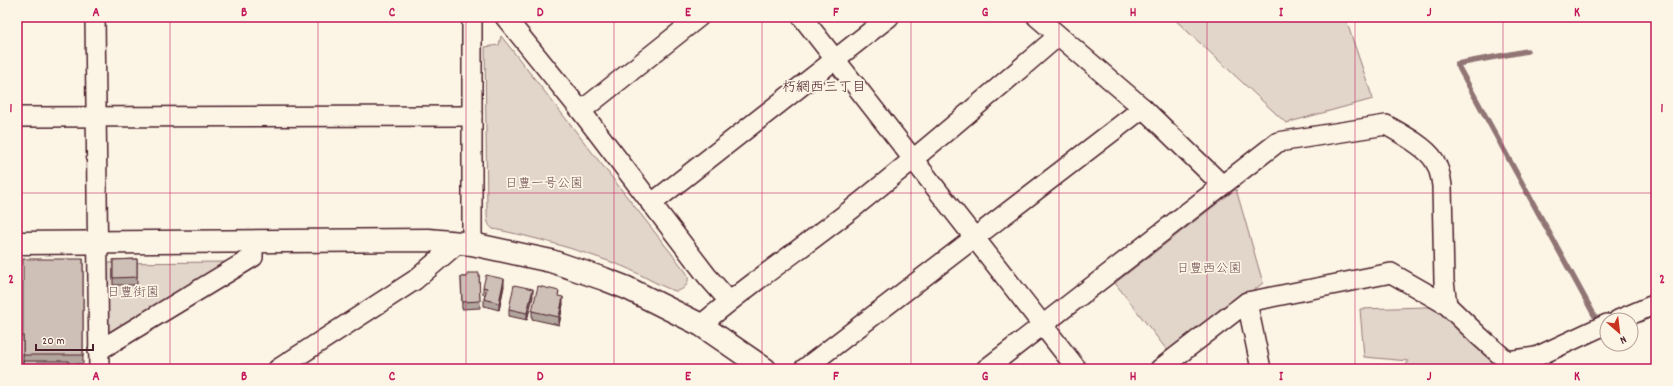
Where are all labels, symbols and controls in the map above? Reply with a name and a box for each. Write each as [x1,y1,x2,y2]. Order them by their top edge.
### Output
text: A [92,4,100,23]
text: B [241,4,247,23]
text: C [389,4,396,23]
text: D [537,4,544,23]
text: E [685,4,692,23]
text: F [833,4,839,23]
text: G [982,4,989,23]
text: H [1130,4,1137,23]
text: I [1279,4,1284,23]
text: J [1427,4,1432,23]
text: K [1574,4,1580,23]
district label: 朽網西三丁目 [782,78,866,98]
text: 1 [10,100,13,119]
text: 1 [1661,100,1664,119]
park label: 日豊一号公園 [505,175,583,194]
park label: 日豊西公園 [1176,260,1242,279]
text: 2 [8,271,14,290]
text: 2 [1659,271,1665,290]
park label: 日豊街園 [107,284,159,303]
north arrow [1599,312,1639,352]
scale bar [36,326,93,352]
text: N [1616,331,1629,348]
text: 20 m [42,333,65,350]
text: A [92,368,100,386]
text: B [241,368,247,386]
text: C [389,368,396,386]
text: D [537,368,544,386]
text: E [685,368,692,386]
text: F [833,368,839,386]
text: G [982,368,989,386]
text: H [1130,368,1137,386]
text: I [1279,368,1284,386]
text: J [1427,368,1432,386]
text: K [1574,368,1580,386]

